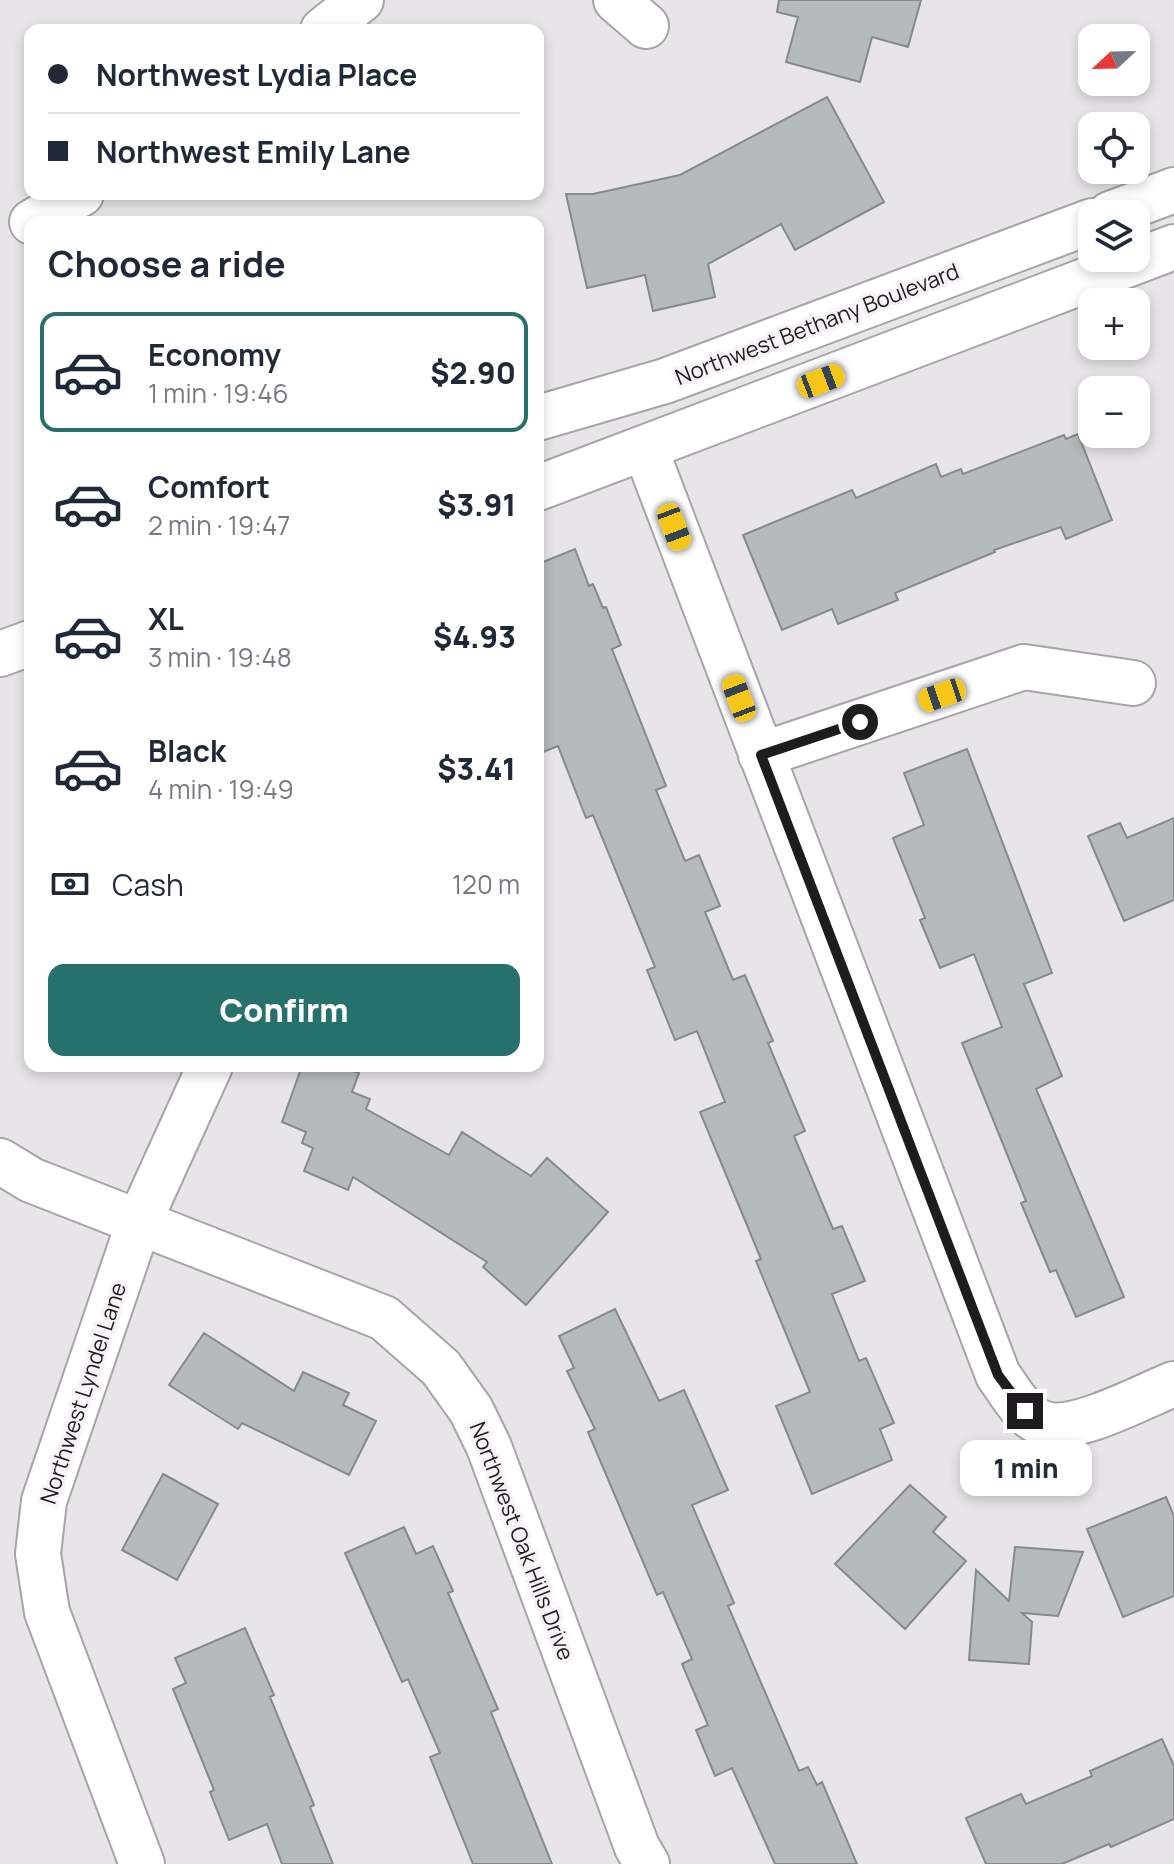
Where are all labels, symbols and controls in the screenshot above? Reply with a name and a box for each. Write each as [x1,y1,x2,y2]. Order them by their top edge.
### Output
north arrow [1078,24,1150,96]
map controls [1078,24,1150,448]
text: Northwest Lydia Place [96,54,417,95]
button: locate [1078,112,1150,184]
text: Northwest Emily Lane [96,131,411,172]
button: layers [1078,200,1150,272]
text: Choose a ride [48,239,286,288]
street label: Northwest Bethany Boulevard [671,256,963,392]
button: + [1078,288,1150,360]
text: Economy [148,334,281,375]
icon: car [52,336,124,408]
text: $2.90 [430,352,516,393]
car [794,361,848,401]
text: 1 min · 19:46 [148,375,289,411]
button: − [1078,376,1150,448]
text: Comfort [148,466,270,507]
icon: car [52,468,124,540]
text: $3.91 [437,484,516,525]
car [654,500,694,554]
text: 2 min · 19:47 [148,507,290,543]
text: XL [148,598,184,639]
icon: car [52,600,124,672]
text: $4.93 [433,616,516,657]
text: 3 min · 19:48 [148,639,292,675]
car [719,671,759,725]
car [915,676,969,714]
route start [842,704,878,740]
text: Black [148,730,226,771]
icon: car [52,732,124,804]
text: $3.41 [437,748,516,789]
text: 4 min · 19:49 [148,771,294,807]
icon: cash [48,862,92,906]
text: Cash [112,864,184,905]
text: 120 m [452,866,520,902]
button: Confirm [48,964,520,1056]
street label: Northwest Lyndel Lane [33,1278,133,1508]
route end [1007,1393,1043,1429]
street label: Northwest Oak Hills Drive [463,1417,581,1665]
callout: 1 min [959,1439,1091,1495]
text: 1 min [993,1450,1059,1486]

